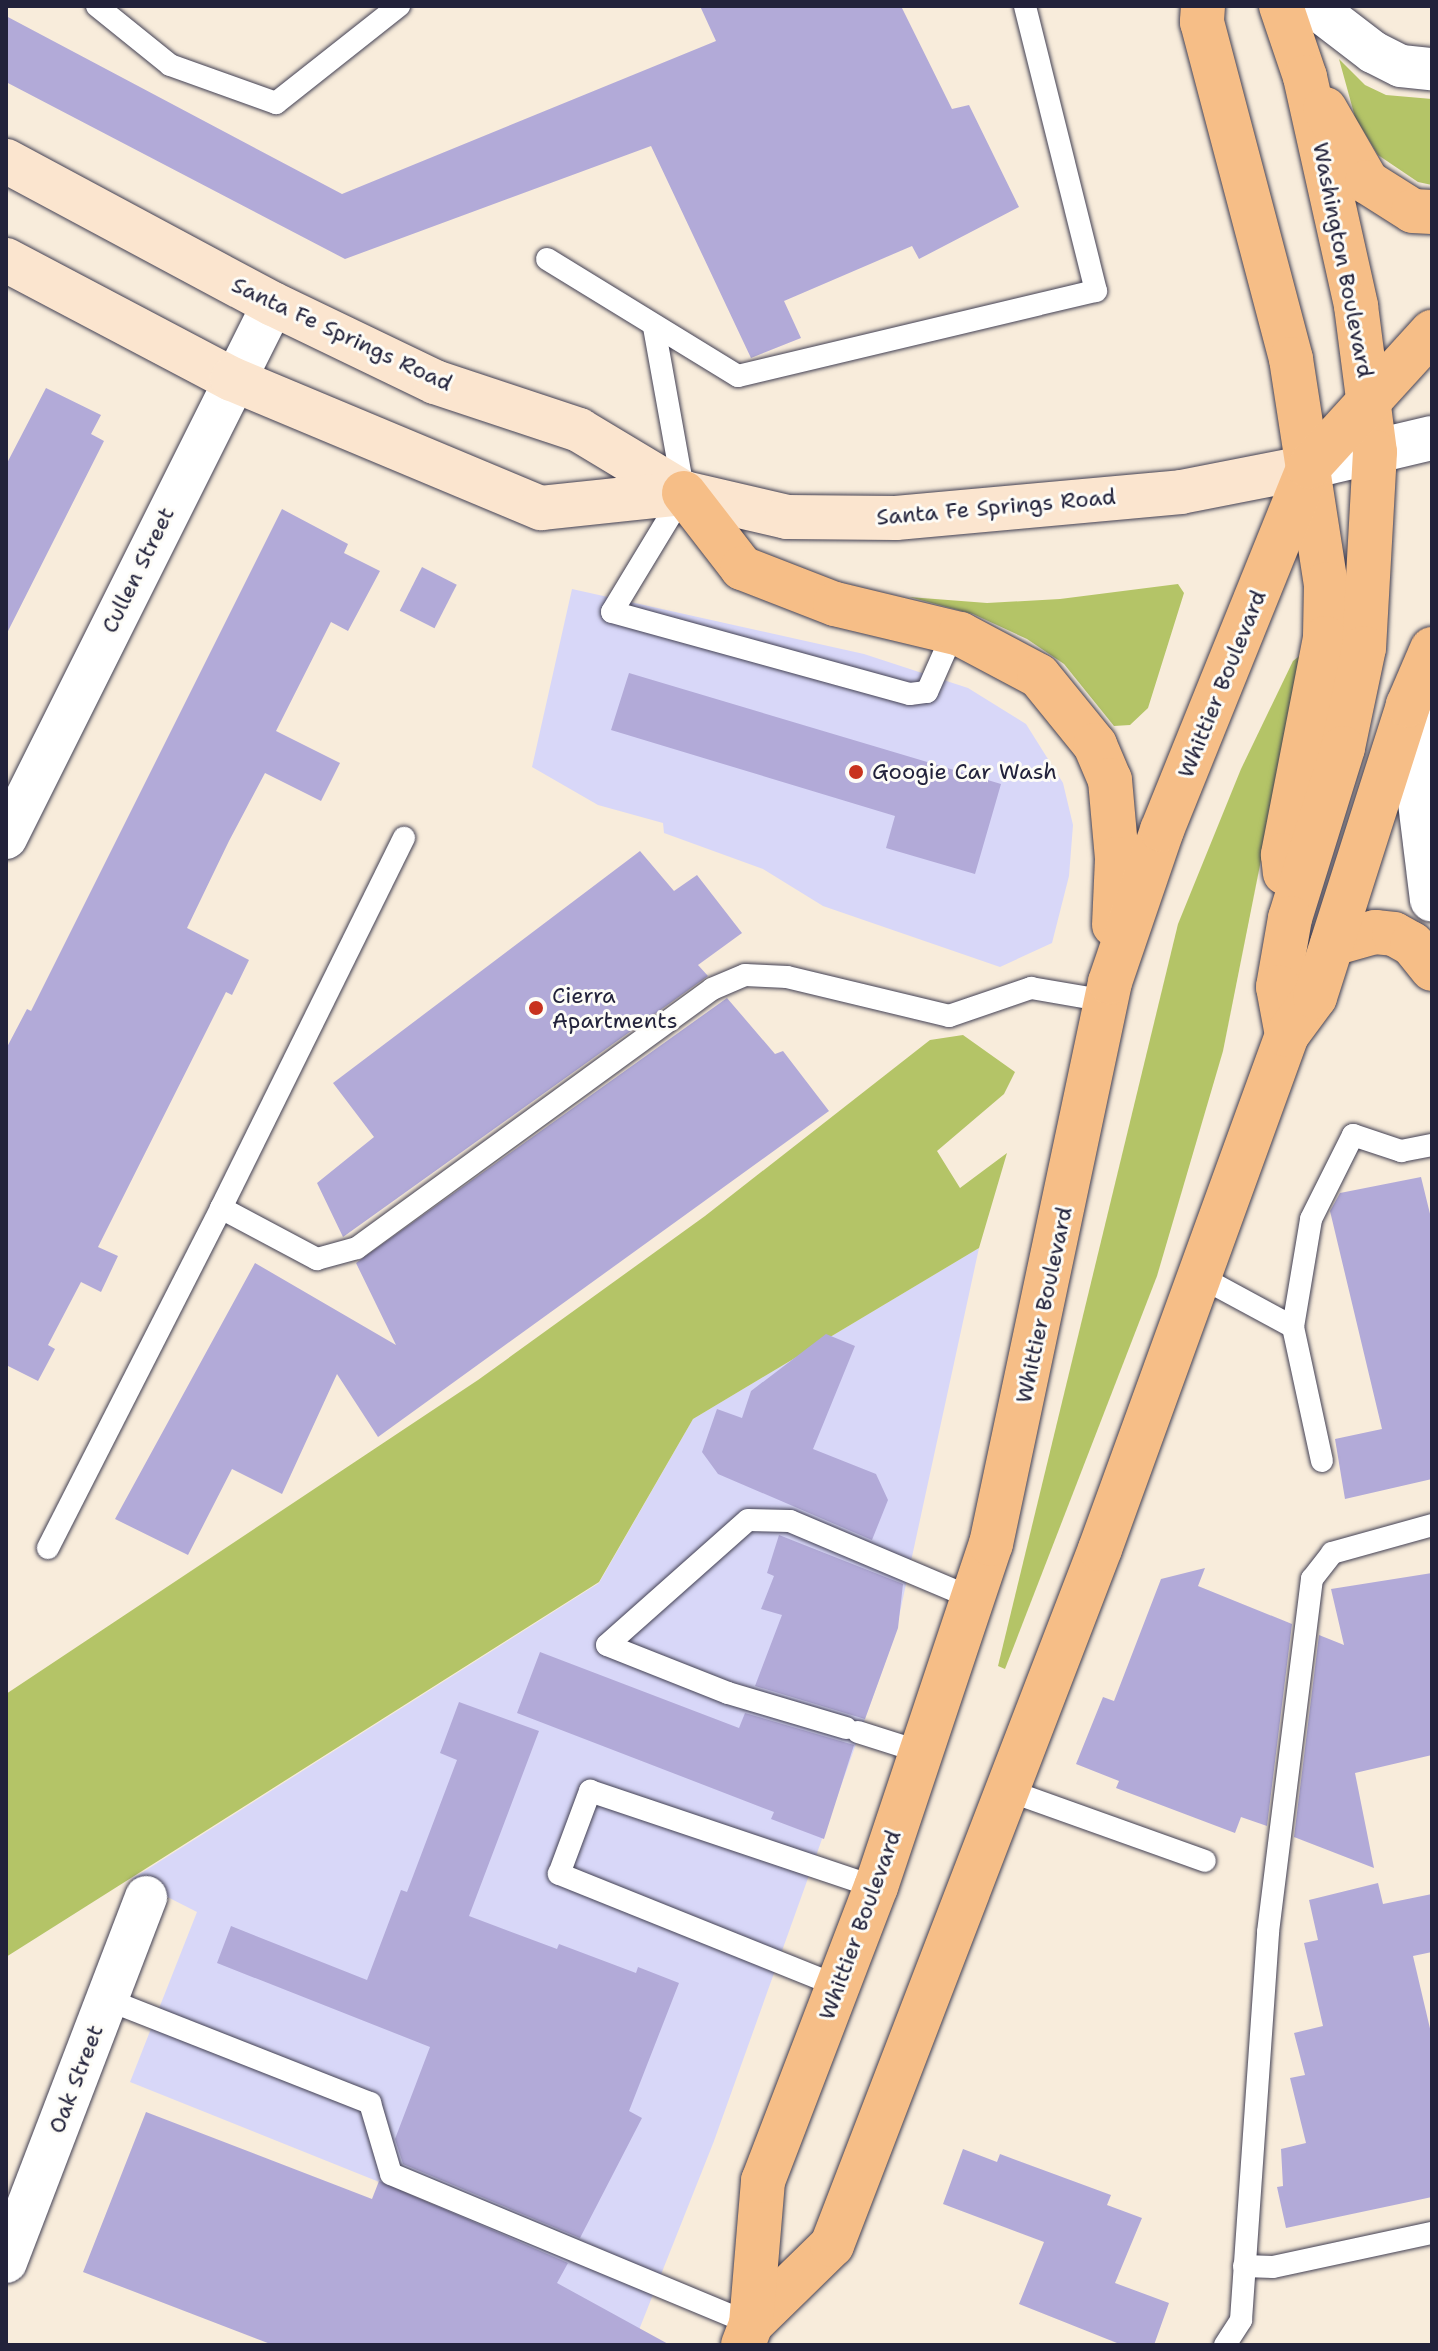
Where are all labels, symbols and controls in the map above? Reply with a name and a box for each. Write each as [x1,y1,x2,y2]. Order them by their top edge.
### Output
street label: Washington Boulevard [1307,140,1379,380]
street label: Santa Fe Springs Road [228,271,456,397]
street label: Santa Fe Springs Road [875,483,1117,531]
street label: Cullen Street [96,503,180,637]
street label: Whittier Boulevard [1172,586,1272,782]
place label: Googie Car Wash [872,759,1057,785]
marker: Googie Car Wash [847,763,865,781]
place label: Cierra Apartments [552,982,678,1034]
marker: Cierra Apartments [527,999,545,1017]
street label: Whittier Boulevard [1010,1204,1078,1406]
street label: Whittier Boulevard [813,1827,907,2023]
street label: Oak Street [43,2021,109,2137]

